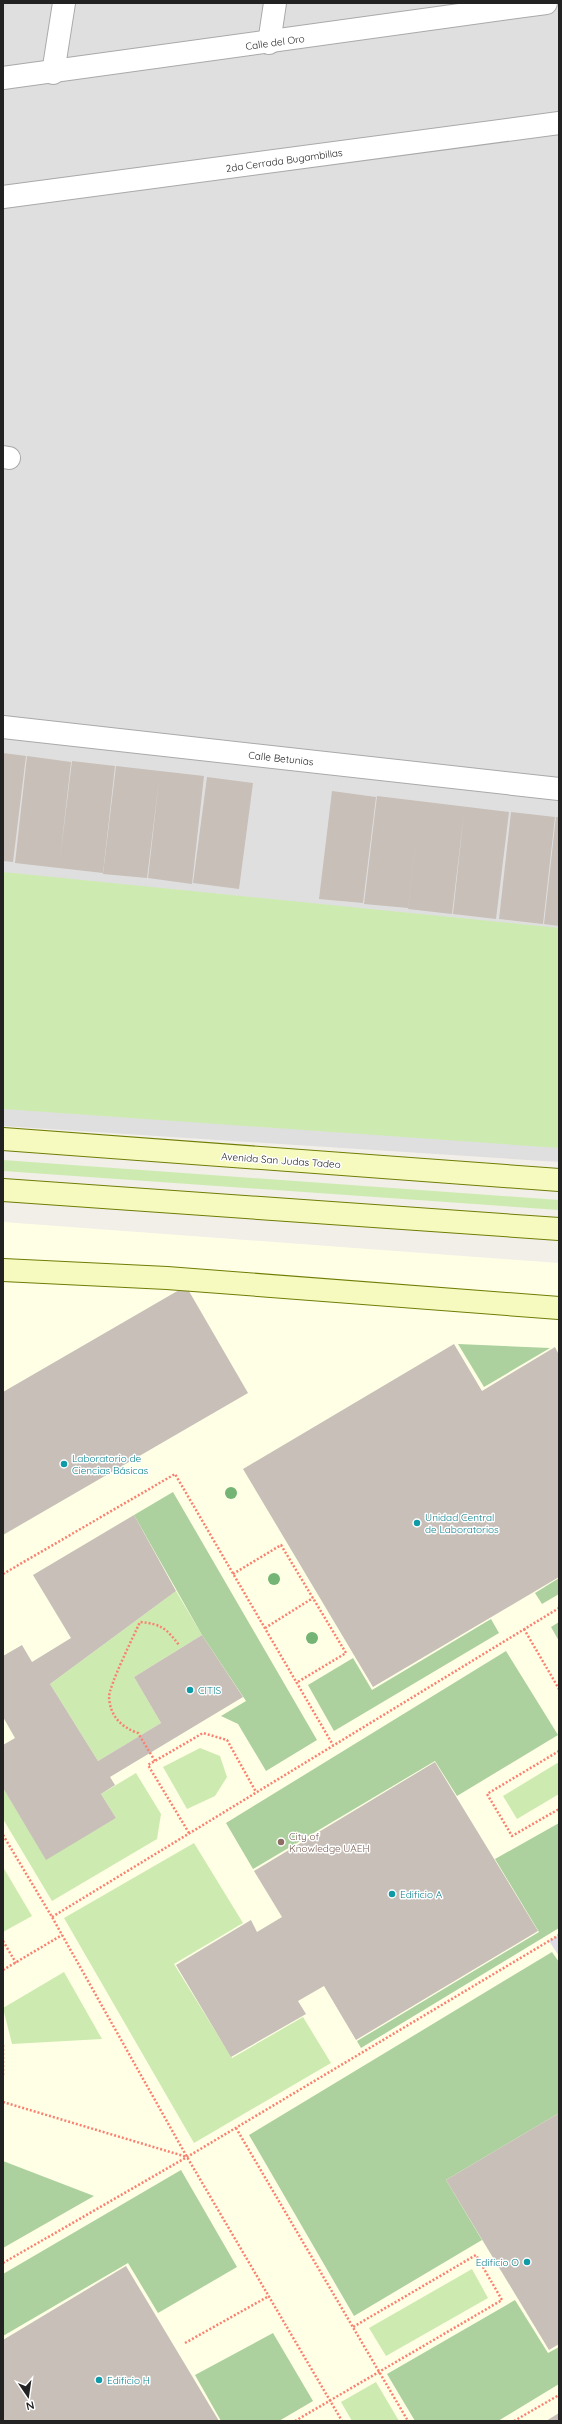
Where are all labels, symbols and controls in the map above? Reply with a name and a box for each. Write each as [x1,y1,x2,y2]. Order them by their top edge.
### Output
street label: Calle del Oro [245,32,305,53]
street label: 2da Cerrada Bugambilias [225,146,344,175]
street label: Calle Betunias [248,749,314,768]
street label: Avenida San Judas Tadeo [221,1150,341,1171]
place label: Laboratorio de Ciencias Básicas [72,1452,149,1477]
marker: Laboratorio de Ciencias Básicas [59,1459,69,1469]
place label: Unidad Central de Laboratorios [425,1511,499,1536]
marker: Unidad Central de Laboratorios [412,1518,422,1528]
place label: CITIS [198,1684,222,1697]
marker: CITIS [185,1685,195,1695]
place label: City of Knowledge UAEH [289,1830,370,1855]
marker: City of Knowledge UAEH [276,1837,286,1847]
place label: Edificio A [400,1888,443,1901]
marker: Edificio A [387,1889,397,1899]
place label: Edificio O [476,2256,519,2269]
marker: Edificio O [522,2257,532,2267]
place label: Edificio H [107,2374,150,2387]
marker: Edificio H [94,2375,104,2385]
north arrow [8,2376,48,2416]
text: N [25,2398,36,2413]

